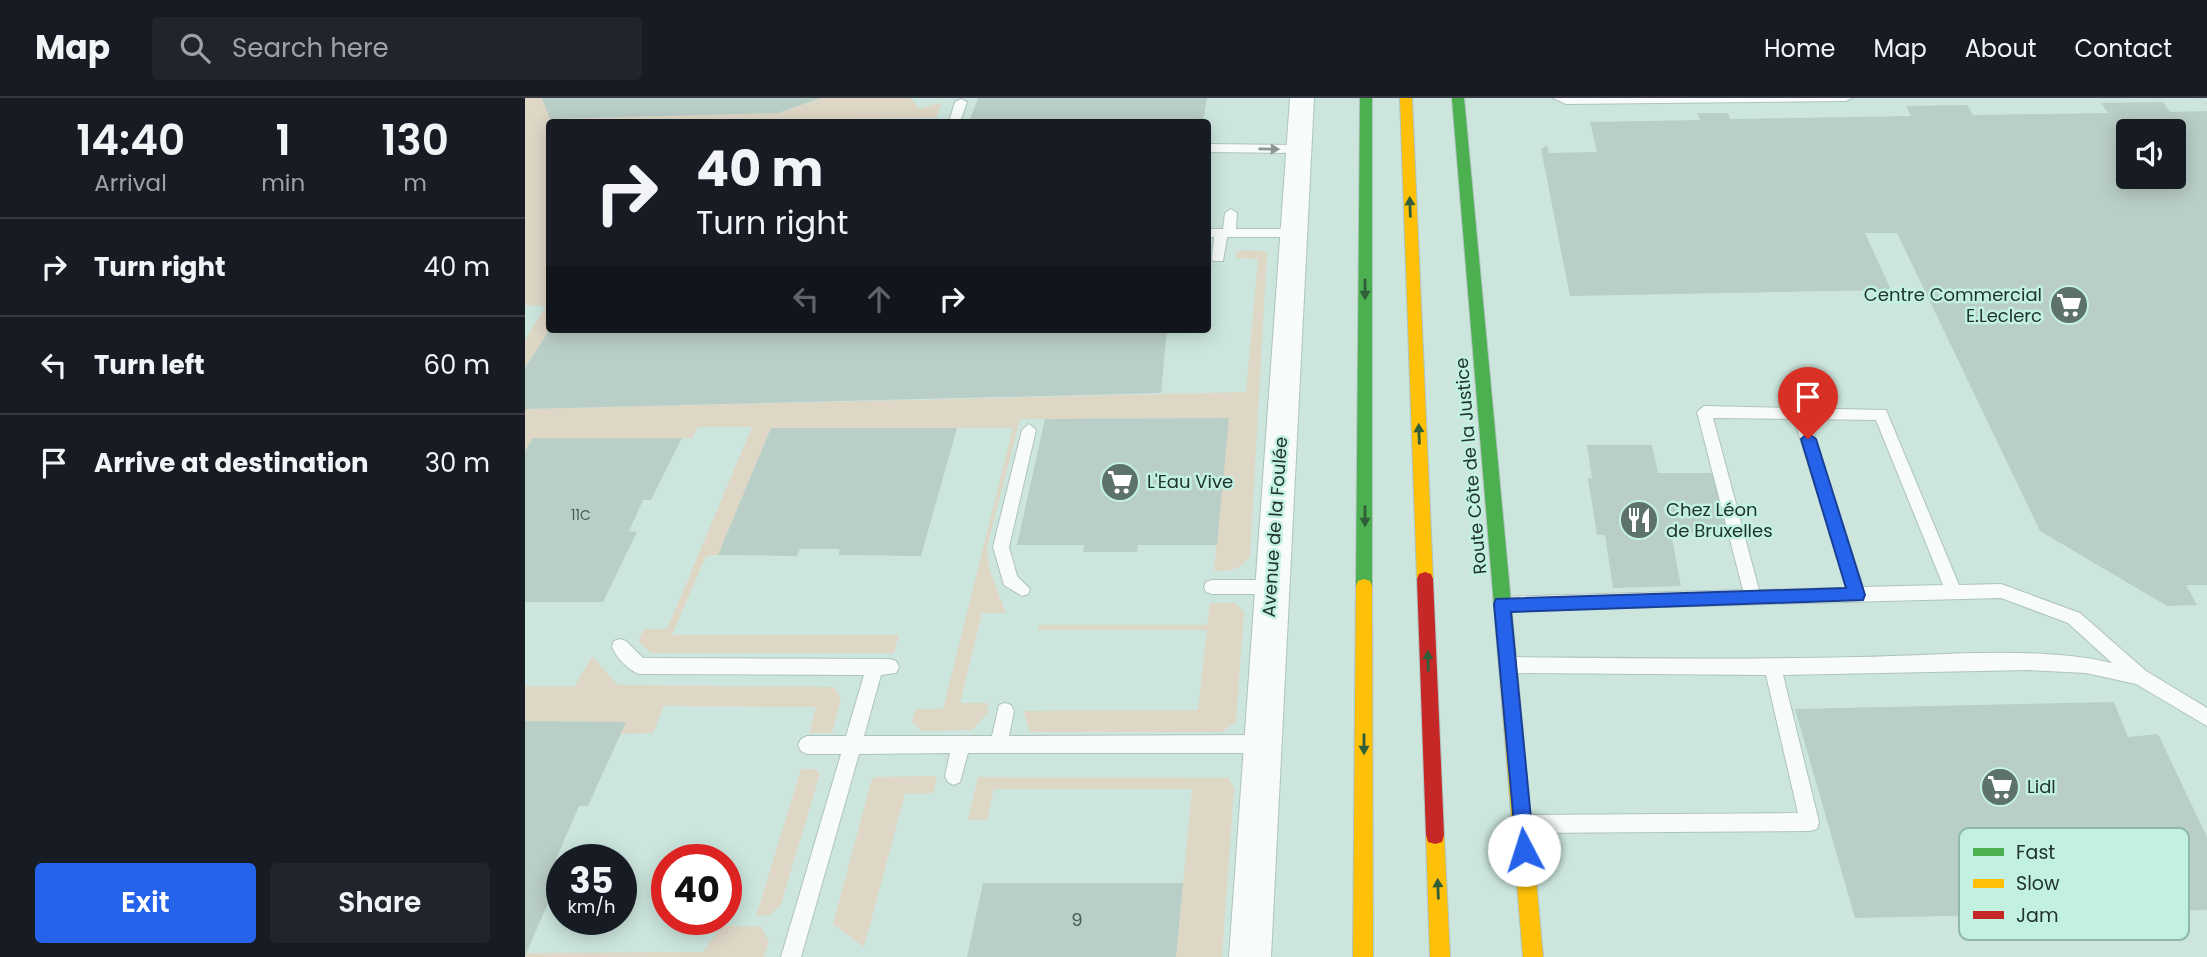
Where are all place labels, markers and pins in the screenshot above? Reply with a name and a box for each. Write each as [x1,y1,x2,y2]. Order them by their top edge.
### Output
place label: Centre Commercial E.Leclerc [1864,282,2042,328]
supermarket icon: Centre Commercial E.Leclerc [2048,284,2090,326]
pin [1778,367,1838,439]
supermarket icon: L'Eau Vive [1099,461,1141,503]
place label: L'Eau Vive [1147,469,1233,494]
place label: Chez Léon de Bruxelles [1666,497,1773,543]
restaurant icon: Chez Léon de Bruxelles [1618,499,1660,541]
supermarket icon: Lidl [1979,766,2021,808]
place label: Lidl [2027,774,2056,799]

